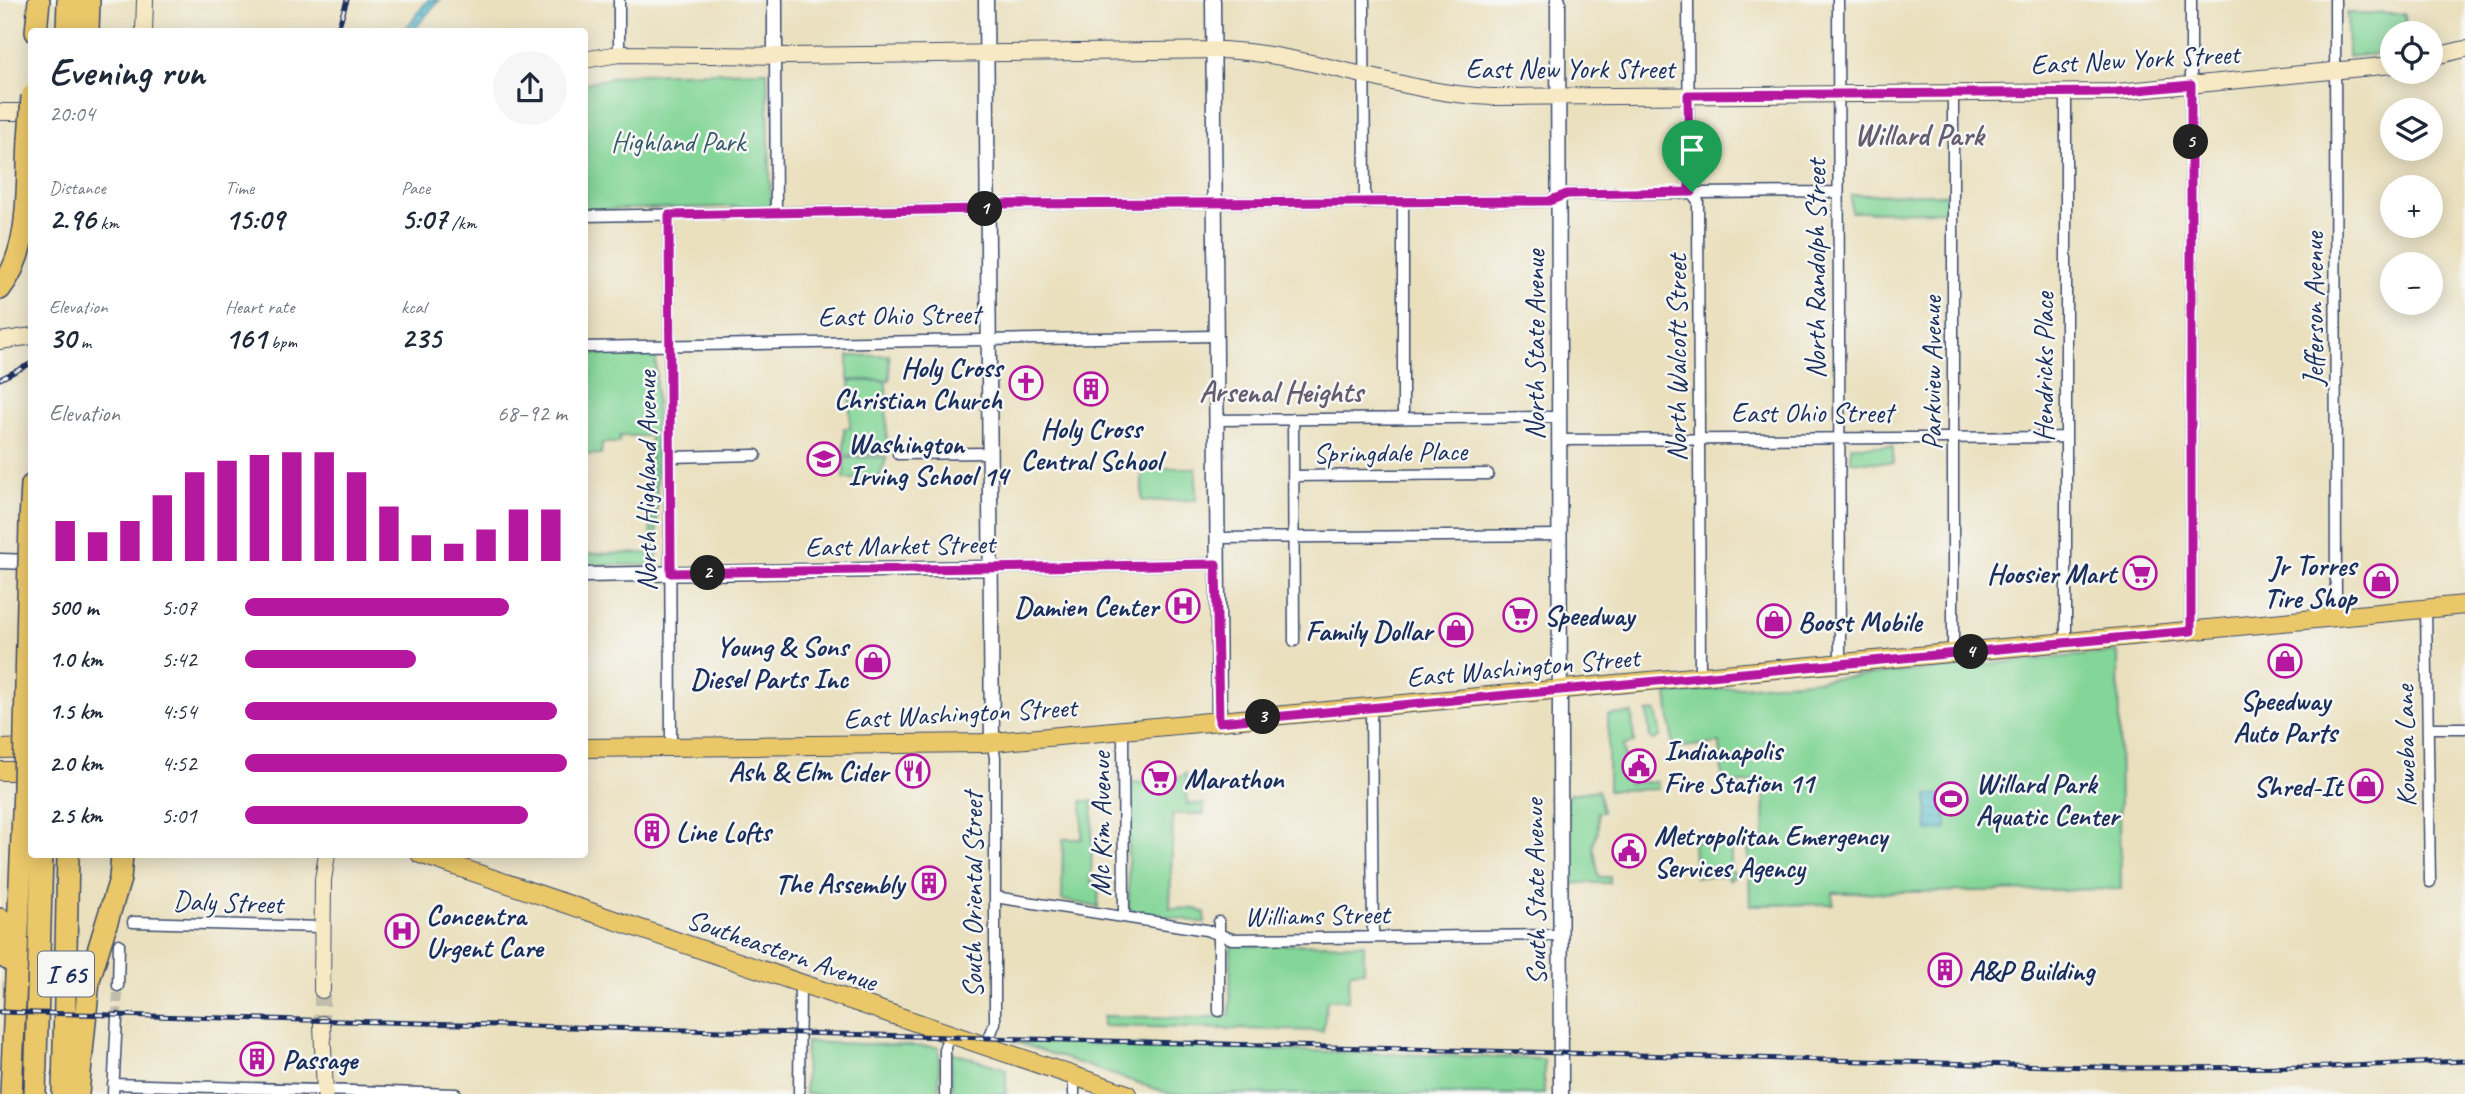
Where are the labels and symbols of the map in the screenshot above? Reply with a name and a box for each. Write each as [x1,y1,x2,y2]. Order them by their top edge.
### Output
street label: East New York Street [2030,36,2243,82]
street label: East New York Street [1465,51,1677,86]
district label: Willard Park [1855,116,1986,154]
pin [1662,120,1722,192]
park label: Highland Park [611,124,748,159]
pin: 5 [2174,124,2208,160]
street label: North Randolph Street [1798,157,1833,379]
pin: 1 [968,192,1002,227]
street label: Jefferson Avenue [2296,230,2331,388]
street label: North State Avenue [1517,248,1552,440]
street label: North Walcott Street [1659,252,1694,462]
street label: Hendricks Place [2026,290,2061,442]
street label: Parkview Avenue [1914,294,1949,450]
street label: East Ohio Street [818,296,984,334]
place label: Holy Cross Christian Church [834,350,1005,417]
church icon: Holy Cross Christian Church [1007,364,1045,402]
street label: North Highland Avenue [629,369,664,591]
building icon: Holy Cross Central School [1072,370,1110,408]
district label: Arsenal Heights [1199,373,1366,411]
street label: East Ohio Street [1731,395,1897,430]
place label: Holy Cross Central School [1021,411,1167,478]
place label: Washington Irving School 14 [848,426,1011,493]
street label: Springdale Place [1313,433,1469,471]
school or university icon: Washington Irving School 14 [805,440,843,478]
street label: East Market Street [805,526,998,564]
place label: Jr Torres Tire Shop [2264,548,2359,615]
supermarket icon: Hoosier Mart [2121,554,2159,592]
pin: 2 [690,556,726,590]
place label: Hoosier Mart [1987,556,2119,591]
shop icon: Jr Torres Tire Shop [2362,562,2400,600]
hospital icon: Damien Center [1164,587,1202,625]
place label: Damien Center [1014,589,1161,624]
supermarket icon: Speedway [1501,596,1539,634]
place label: Speedway [1544,598,1637,633]
shop icon: Boost Mobile [1755,602,1793,640]
place label: Boost Mobile [1798,604,1924,639]
shop icon: Family Dollar [1437,611,1475,649]
place label: Family Dollar [1305,613,1435,648]
place label: Young & Sons Diesel Parts Inc [690,629,851,696]
pin: 4 [1954,634,1988,670]
street label: East Washington Street [1405,639,1643,695]
shop icon: Speedway Auto Parts [2266,642,2304,680]
shop icon: Young & Sons Diesel Parts Inc [854,643,892,681]
place label: Speedway Auto Parts [2233,683,2340,750]
street label: Koweba Lane [2386,683,2424,807]
street label: East Washington Street [843,689,1080,737]
pin: 3 [1246,700,1280,734]
place label: Indianapolis Fire Station 11 [1664,733,1817,800]
public building icon: Indianapolis Fire Station 11 [1620,747,1658,785]
street label: Mc Kim Avenue [1083,750,1118,896]
restaurant icon: Ash & Elm Cider [894,752,932,790]
place label: Ash & Elm Cider [728,754,891,789]
supermarket icon: Marathon [1140,759,1178,797]
place label: Marathon [1184,761,1285,796]
place label: Willard Park Aquatic Center [1976,766,2122,833]
shop icon: Shred-It [2347,767,2385,805]
place label: Shred-It [2254,769,2345,804]
sports icon: Willard Park Aquatic Center [1932,780,1970,818]
street label: South Oriental Street [955,788,990,998]
street label: South State Avenue [1516,797,1554,985]
building icon: Line Lofts [633,812,671,850]
place label: Line Lofts [676,814,774,849]
place label: Metropolitan Emergency Services Agency [1654,818,1891,886]
public building icon: Metropolitan Emergency Services Agency [1610,832,1648,870]
building icon: The Assembly [910,864,948,902]
place label: The Assembly [775,866,906,901]
street label: Daly Street [172,883,286,922]
street label: Williams Street [1244,896,1392,934]
place label: Concentra Urgent Care [426,898,545,965]
street label: Southeastern Avenue [682,901,883,999]
hospital icon: Concentra Urgent Care [383,912,421,950]
road number: I 65 [38,951,94,996]
building icon: A&P Building [1926,951,1964,989]
place label: A&P Building [1969,953,2096,988]
building icon: Passage [238,1040,276,1078]
place label: Passage [282,1042,360,1077]

